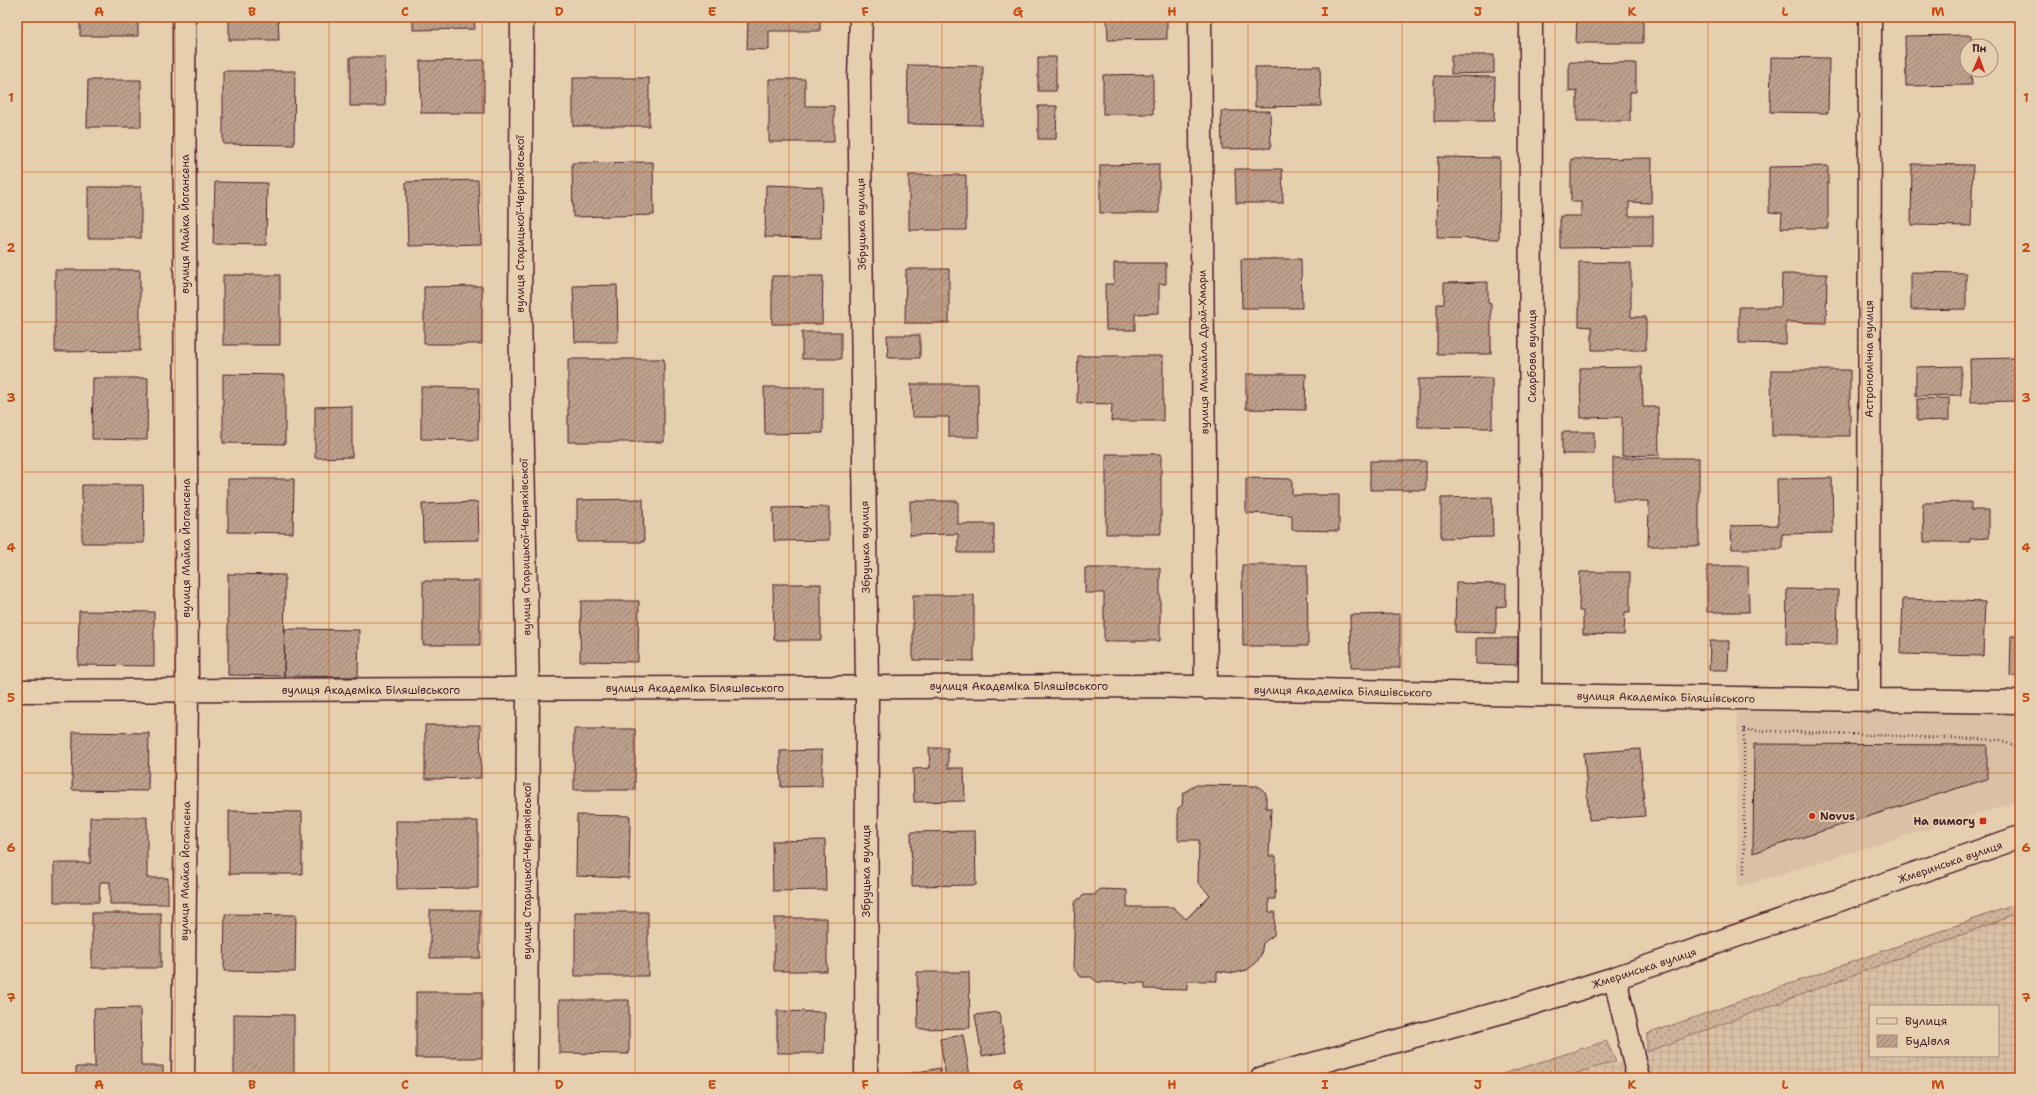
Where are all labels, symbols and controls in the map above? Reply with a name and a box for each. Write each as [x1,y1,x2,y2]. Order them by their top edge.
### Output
text: A [94,3,104,20]
text: B [248,3,256,20]
text: C [401,3,409,20]
text: D [554,3,564,20]
text: E [708,3,717,20]
text: F [861,3,869,20]
text: G [1013,3,1024,20]
text: H [1167,3,1177,20]
text: I [1321,3,1329,20]
text: J [1474,3,1482,20]
text: K [1628,3,1637,20]
text: L [1781,3,1789,20]
text: M [1931,3,1945,20]
north arrow [1959,38,1999,78]
text: Пн [1972,41,1987,56]
text: 1 [8,89,14,106]
text: 1 [2023,89,2029,106]
street label: вулиця Старицької-Черняхівської [513,134,528,313]
street label: вулиця Майка Йогансена [177,154,193,294]
street label: Збруцька вулиця [853,178,870,270]
text: 2 [6,239,16,256]
text: 2 [2021,239,2031,256]
street label: вулиця Михайла Драй-Хмари [1195,270,1212,434]
street label: Астрономічна вулиця [1862,300,1877,418]
street label: Скарбова вулиця [1525,309,1540,403]
text: 3 [6,389,16,406]
text: 3 [2021,389,2031,406]
street label: вулиця Старицької-Черняхівської [516,457,535,636]
street label: вулиця Майка Йогансена [178,478,194,618]
street label: Збруцька вулиця [857,501,874,593]
text: 4 [6,539,16,556]
text: 4 [2021,539,2031,556]
street label: вулиця Академіка Біляшівського [930,679,1109,694]
street label: вулиця Академіка Біляшівського [606,681,785,696]
street label: вулиця Академіка Біляшівського [1254,682,1433,701]
street label: вулиця Академіка Біляшівського [282,683,461,698]
street label: вулиця Академіка Біляшівського [1577,688,1756,707]
text: 5 [7,689,15,706]
text: 5 [2022,689,2030,706]
street label: вулиця Старицької-Черняхівської [520,781,535,960]
street label: вулиця Майка Йогансена [176,801,194,941]
place label: Novus [1820,809,1855,824]
marker: Novus [1807,811,1817,821]
place label: На вимогу [1913,814,1975,829]
marker: На вимогу [1978,816,1988,826]
street label: Збруцька вулиця [859,825,874,917]
street label: Жмеринська вулиця [1896,838,2004,887]
text: 6 [6,839,16,856]
text: 6 [2021,839,2031,856]
street label: Жмеринська вулиця [1590,944,1699,993]
text: 7 [6,989,16,1006]
text: 7 [2021,989,2031,1006]
legend [1869,1005,1999,1057]
text: Вулиця [1905,1013,1947,1029]
text: Будівля [1905,1033,1950,1049]
text: A [94,1076,104,1093]
text: B [248,1076,256,1093]
text: C [401,1076,409,1093]
text: D [554,1076,564,1093]
text: E [708,1076,717,1093]
text: F [861,1076,869,1093]
text: G [1013,1076,1024,1093]
text: H [1167,1076,1177,1093]
text: I [1321,1076,1329,1093]
text: J [1474,1076,1482,1093]
text: K [1628,1076,1637,1093]
text: L [1781,1076,1789,1093]
text: M [1931,1076,1945,1093]

